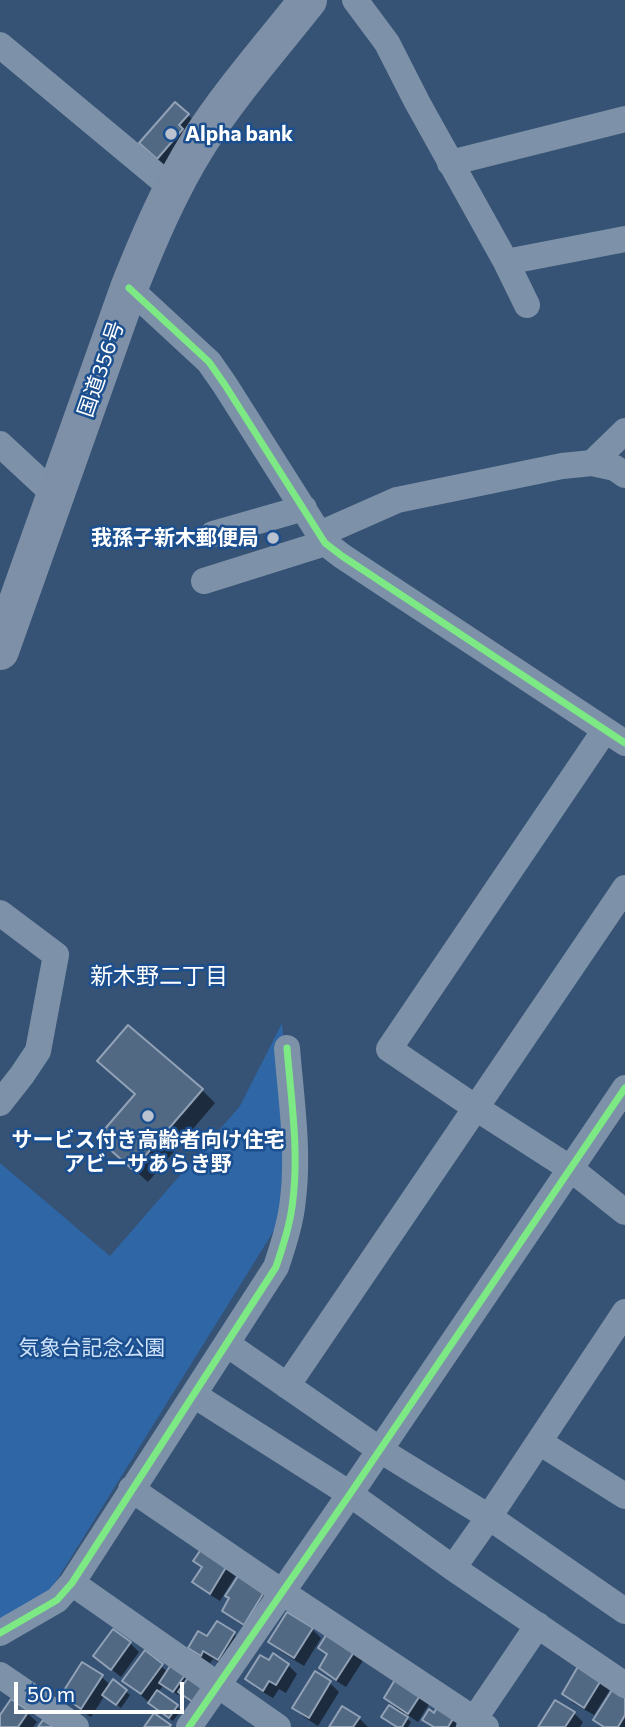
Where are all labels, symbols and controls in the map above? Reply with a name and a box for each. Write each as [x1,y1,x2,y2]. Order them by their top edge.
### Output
place label: Alpha bank [185,121,293,147]
marker: Alpha bank [163,126,179,142]
street label: 国道356号 [73,318,129,420]
place label: 我孫子新木郵便局 [91,525,259,551]
marker: 我孫子新木郵便局 [265,530,281,546]
district label: 新木野二丁目 [90,962,228,990]
marker: サービス付き高齢者向け住宅 アビーサあらき野 [140,1108,156,1124]
place label: サービス付き高齢者向け住宅 アビーサあらき野 [12,1127,284,1177]
park label: 気象台記念公園 [19,1335,165,1361]
scale bar [18,1668,187,1712]
text: 50 m [27,1681,75,1706]

